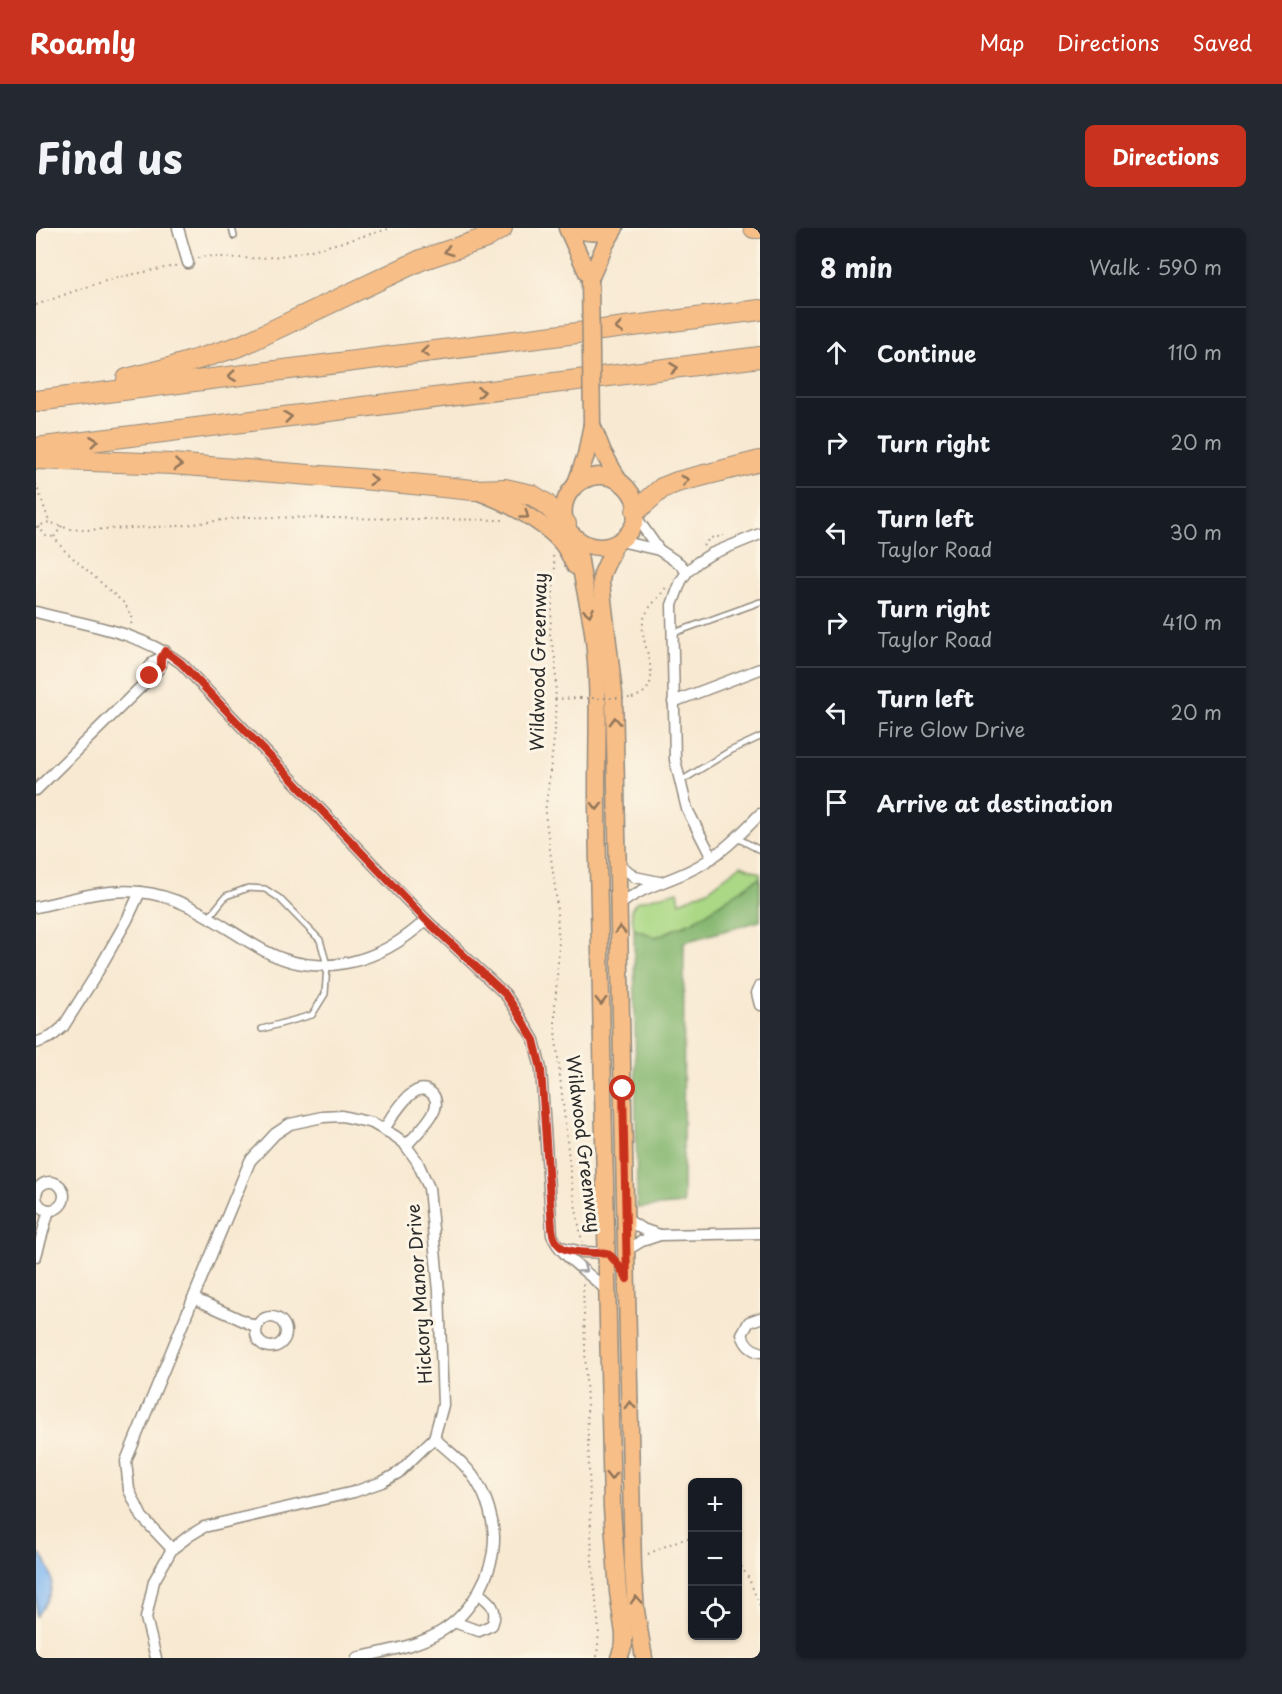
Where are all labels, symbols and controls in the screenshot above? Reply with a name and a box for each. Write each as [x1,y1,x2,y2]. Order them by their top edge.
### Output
text: Roamly [30,21,136,64]
text: Map [979,26,1024,58]
text: Directions [1057,26,1159,58]
text: Saved [1192,26,1252,58]
text: Find us [36,125,183,188]
button: Directions [1085,125,1246,187]
one-way arrow [443,243,454,256]
text: 8 min [820,248,893,287]
text: Walk · 590 m [1089,252,1222,282]
one-way arrow [614,321,623,334]
icon: ahead [820,336,853,369]
text: Continue [877,336,976,369]
text: 110 m [1168,337,1222,367]
one-way arrow [421,346,430,358]
one-way arrow [670,362,679,374]
one-way arrow [227,370,236,382]
one-way arrow [476,387,486,399]
one-way arrow [283,411,292,423]
icon: right [820,426,853,459]
text: Turn right [877,426,990,459]
text: 20 m [1170,427,1222,457]
one-way arrow [89,435,99,448]
one-way arrow [174,458,183,471]
one-way arrow [368,473,377,486]
one-way arrow [680,475,690,488]
text: Turn left [877,501,974,534]
one-way arrow [518,508,529,519]
icon: left [820,516,853,549]
text: 30 m [1169,517,1222,547]
text: Taylor Road [877,534,992,564]
street label: Wildwood Greenway [522,572,553,751]
text: Turn right [877,591,990,624]
icon: right [820,606,853,639]
one-way arrow [583,607,595,616]
text: 410 m [1162,607,1222,637]
text: Taylor Road [877,624,992,654]
route end [136,662,162,688]
text: Turn left [877,681,974,714]
icon: left [820,696,853,729]
text: 20 m [1170,697,1222,727]
text: Fire Glow Drive [877,714,1025,744]
one-way arrow [609,717,622,726]
icon: arrive [820,786,853,819]
text: Arrive at destination [877,786,1113,819]
one-way arrow [591,802,603,811]
one-way arrow [614,925,626,934]
one-way arrow [595,997,608,1006]
street label: Wildwood Greenway [560,1054,609,1234]
route start [609,1075,635,1101]
street label: Hickory Manor Drive [399,1203,438,1385]
one-way arrow [576,1261,587,1272]
one-way arrow [623,1401,636,1410]
one-way arrow [605,1471,617,1480]
map controls [688,1478,742,1640]
button: + [688,1478,742,1532]
button: − [688,1532,742,1586]
button: locate [688,1586,742,1640]
one-way arrow [629,1596,642,1605]

